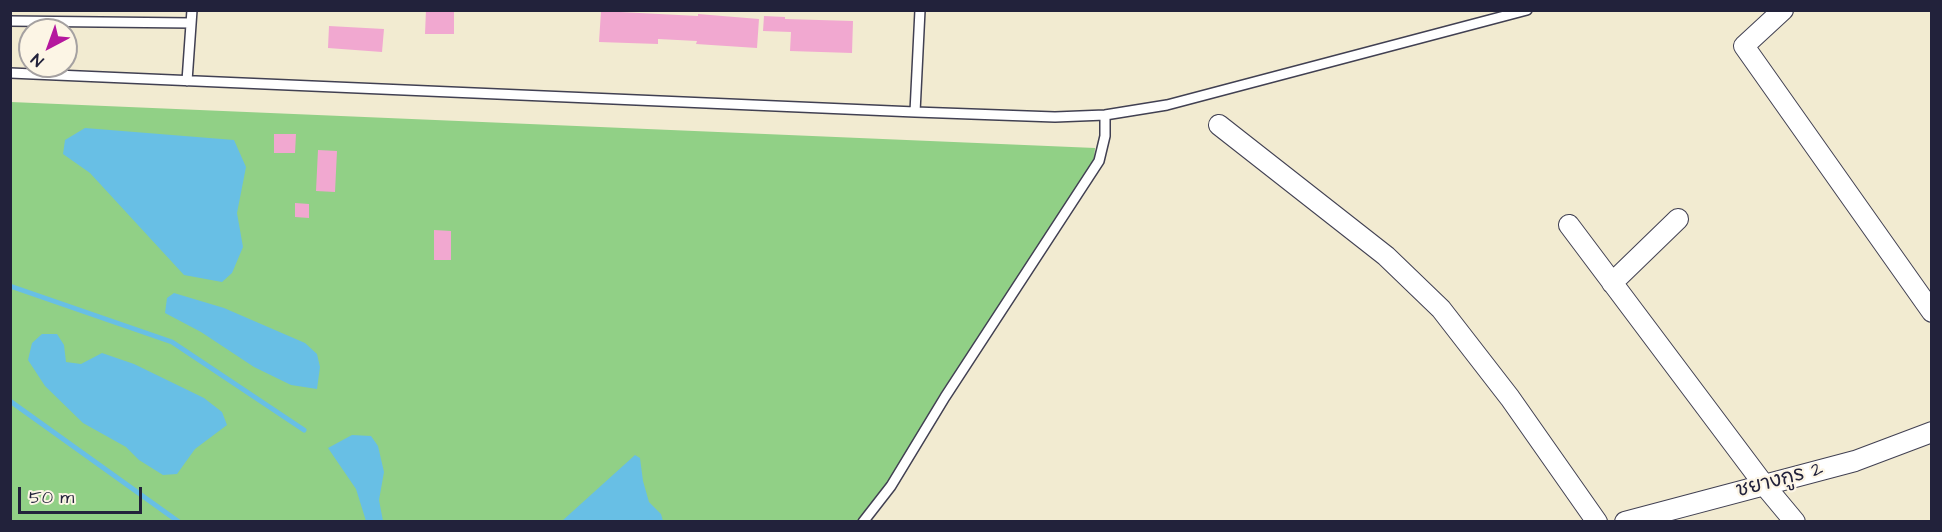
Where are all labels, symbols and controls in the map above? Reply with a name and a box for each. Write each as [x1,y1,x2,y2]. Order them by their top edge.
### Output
north arrow [18,18,78,78]
text: N [27,48,49,72]
street label: ชยางกูร 2 [1734,458,1826,504]
scale bar [21,475,146,513]
text: 50 m [29,485,74,510]

